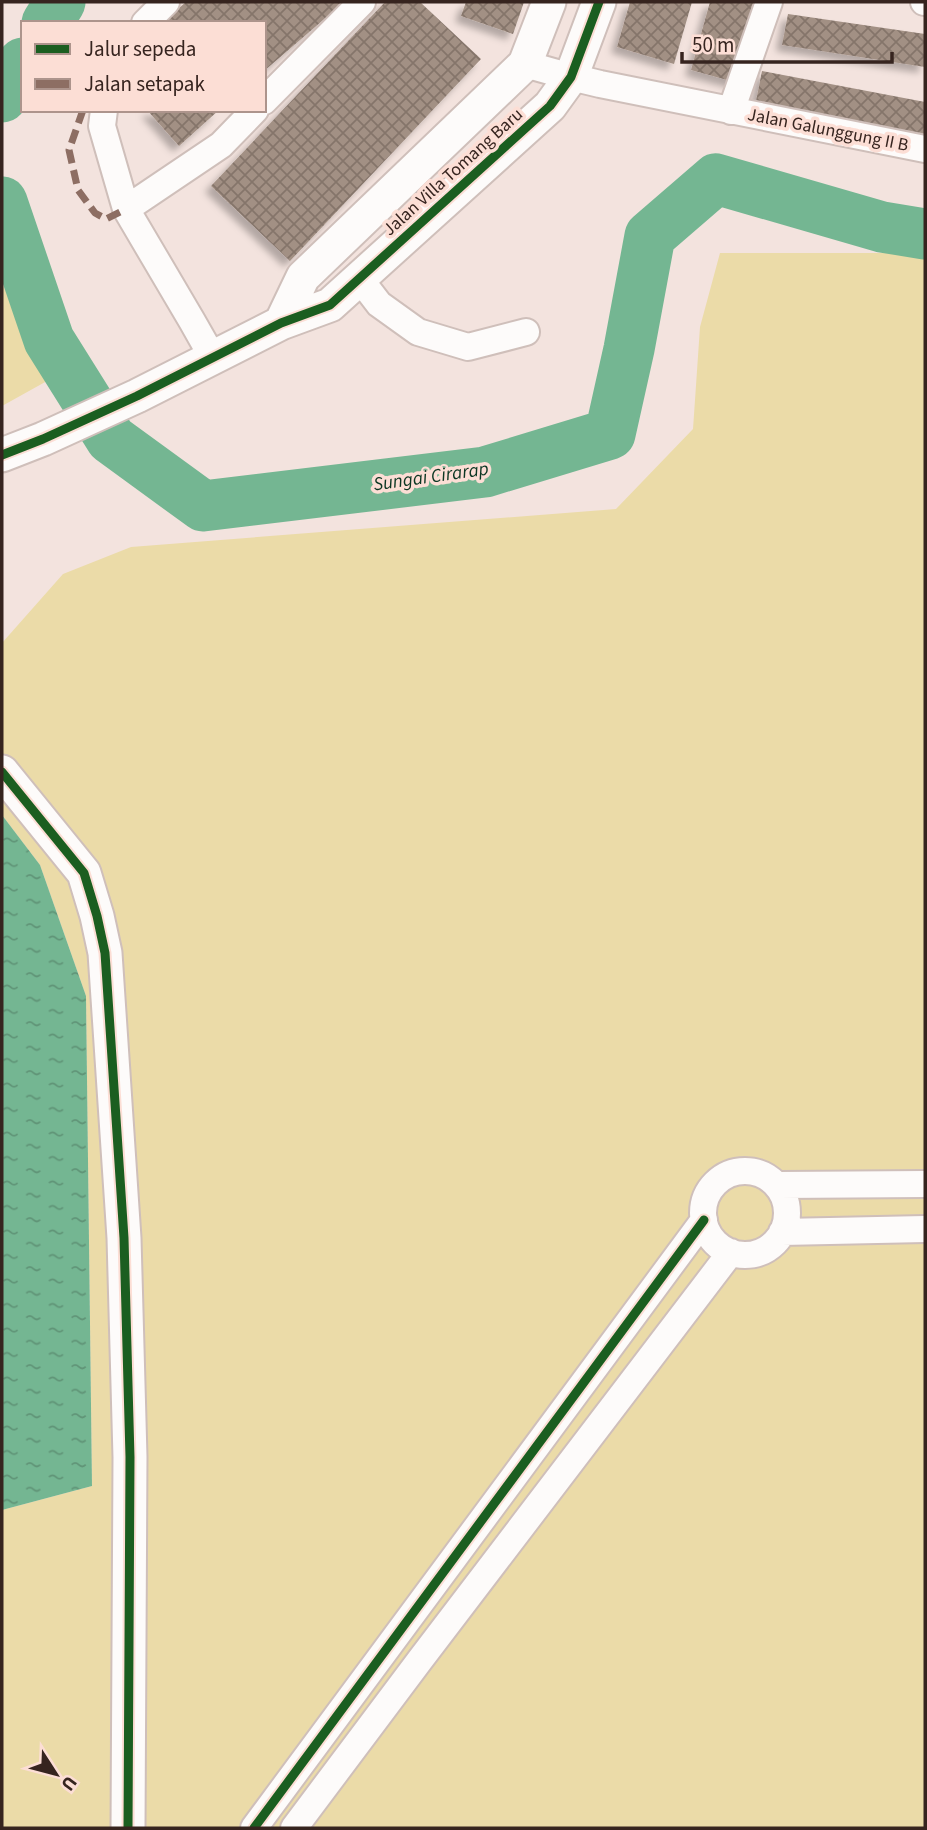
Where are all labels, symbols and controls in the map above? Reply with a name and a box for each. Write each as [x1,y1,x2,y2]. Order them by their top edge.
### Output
legend [21,21,266,112]
scale bar [682,21,892,65]
text: 50 m [692,30,734,60]
text: Jalur sepeda [84,34,196,64]
text: Jalan setapak [84,69,205,99]
street label: Jalan Villa Tomang Baru [377,102,529,242]
street label: Jalan Galunggung II B [745,102,911,158]
water label: Sungai Cirarap [372,456,490,498]
north arrow [21,1739,91,1809]
text: U [54,1770,83,1796]

